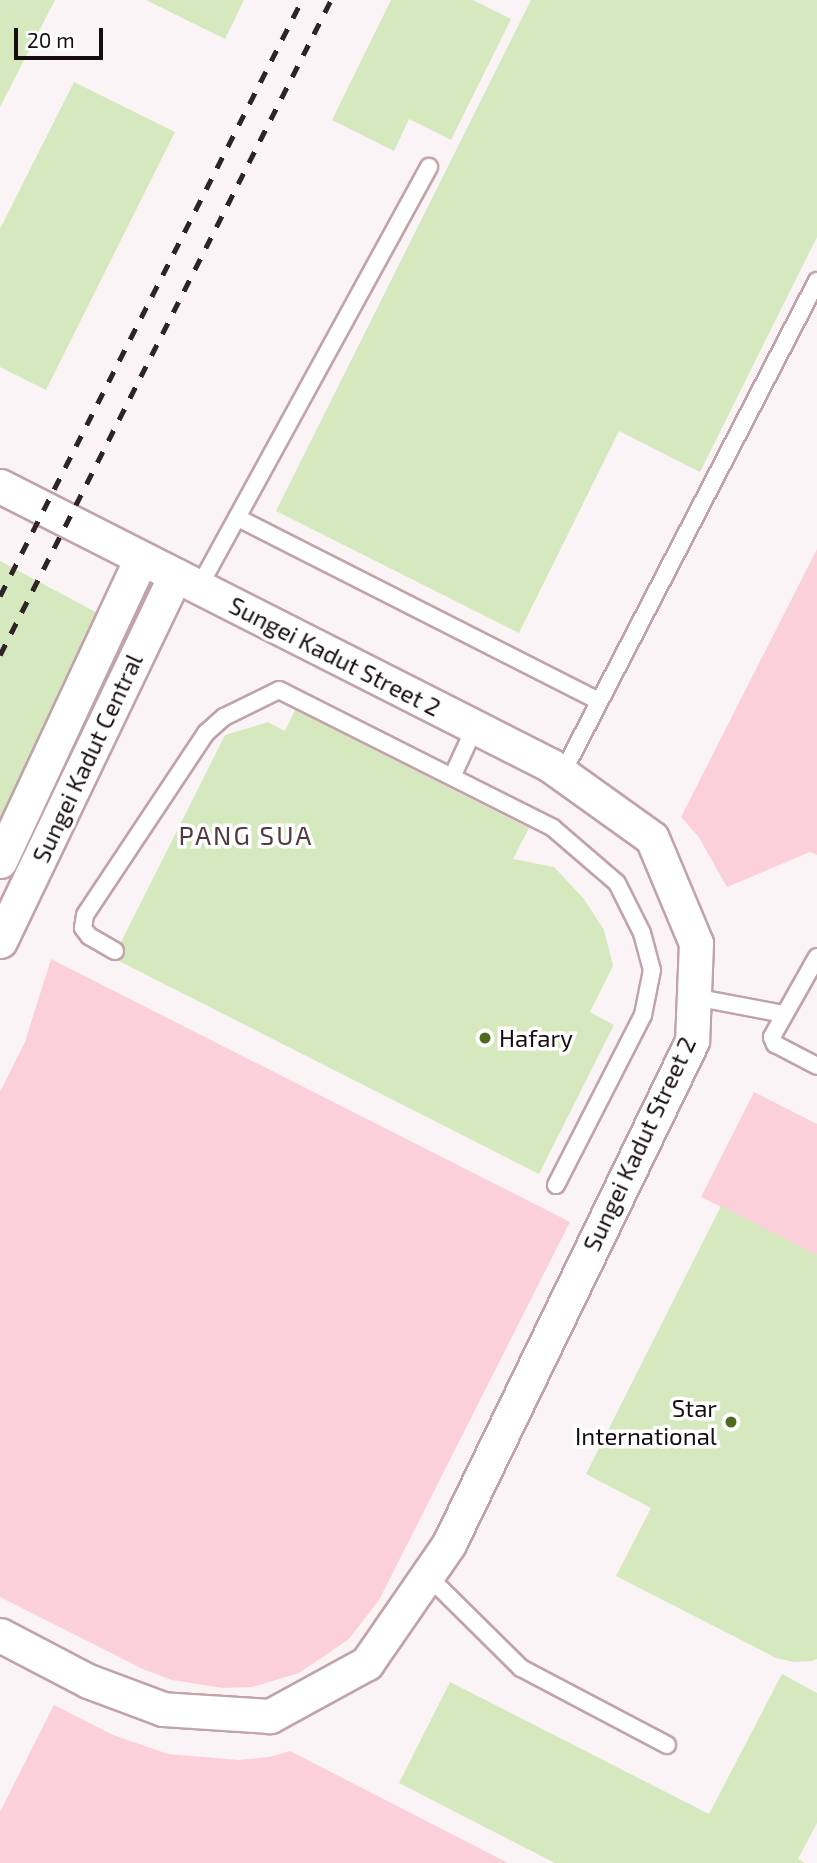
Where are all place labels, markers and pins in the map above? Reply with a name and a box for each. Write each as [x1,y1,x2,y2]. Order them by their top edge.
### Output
place label: Hafary [499,1024,573,1052]
marker: Hafary [477,1030,493,1046]
place label: Star International [575,1394,717,1450]
marker: Star International [723,1414,739,1430]

